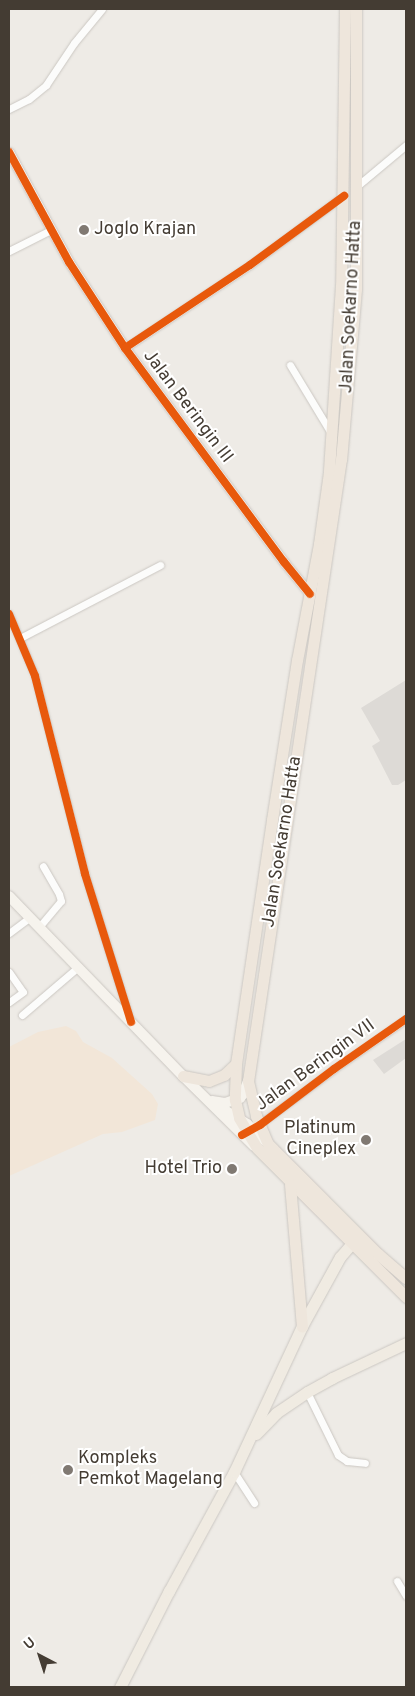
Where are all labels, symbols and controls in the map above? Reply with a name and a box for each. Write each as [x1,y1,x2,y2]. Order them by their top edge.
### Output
place label: Joglo Krajan [94,219,196,241]
street label: Jalan Soekarno Hatta [337,220,367,394]
marker: Joglo Krajan [78,224,90,236]
street label: Jalan Beringin III [137,346,237,468]
street label: Jalan Soekarno Hatta [259,755,307,929]
street label: Jalan Beringin VII [252,1015,380,1117]
place label: Platinum Cineplex [284,1119,356,1162]
marker: Platinum Cineplex [360,1134,372,1146]
place label: Hotel Trio [144,1158,222,1180]
marker: Hotel Trio [226,1163,238,1175]
place label: Kompleks Pemkot Magelang [78,1449,223,1492]
marker: Kompleks Pemkot Magelang [62,1464,74,1476]
north arrow [15,1631,65,1681]
text: U [21,1634,39,1654]

